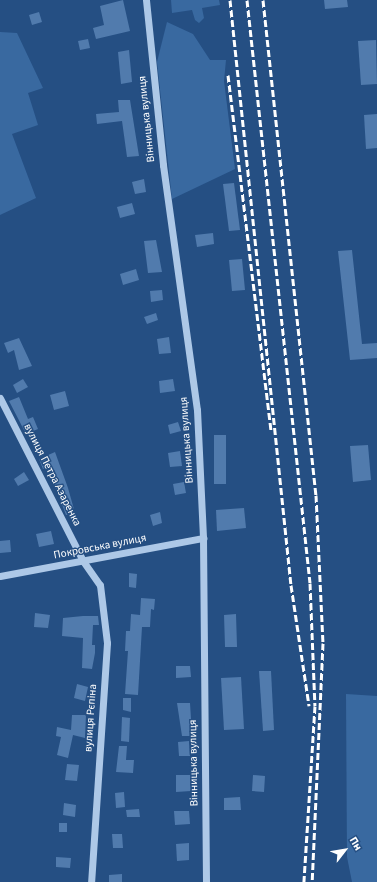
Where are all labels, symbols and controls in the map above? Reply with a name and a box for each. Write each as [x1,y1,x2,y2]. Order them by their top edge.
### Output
street label: Вінницька вулиця [136,75,158,163]
street label: Вінницька вулиця [177,396,197,484]
street label: вулиця Петра Азаренка [20,422,84,528]
street label: Покровська вулиця [53,532,147,562]
street label: вулиця Рєпіна [82,684,100,752]
street label: Вінницька вулиця [187,719,201,807]
north arrow [325,830,365,870]
text: Пн [346,834,366,853]

